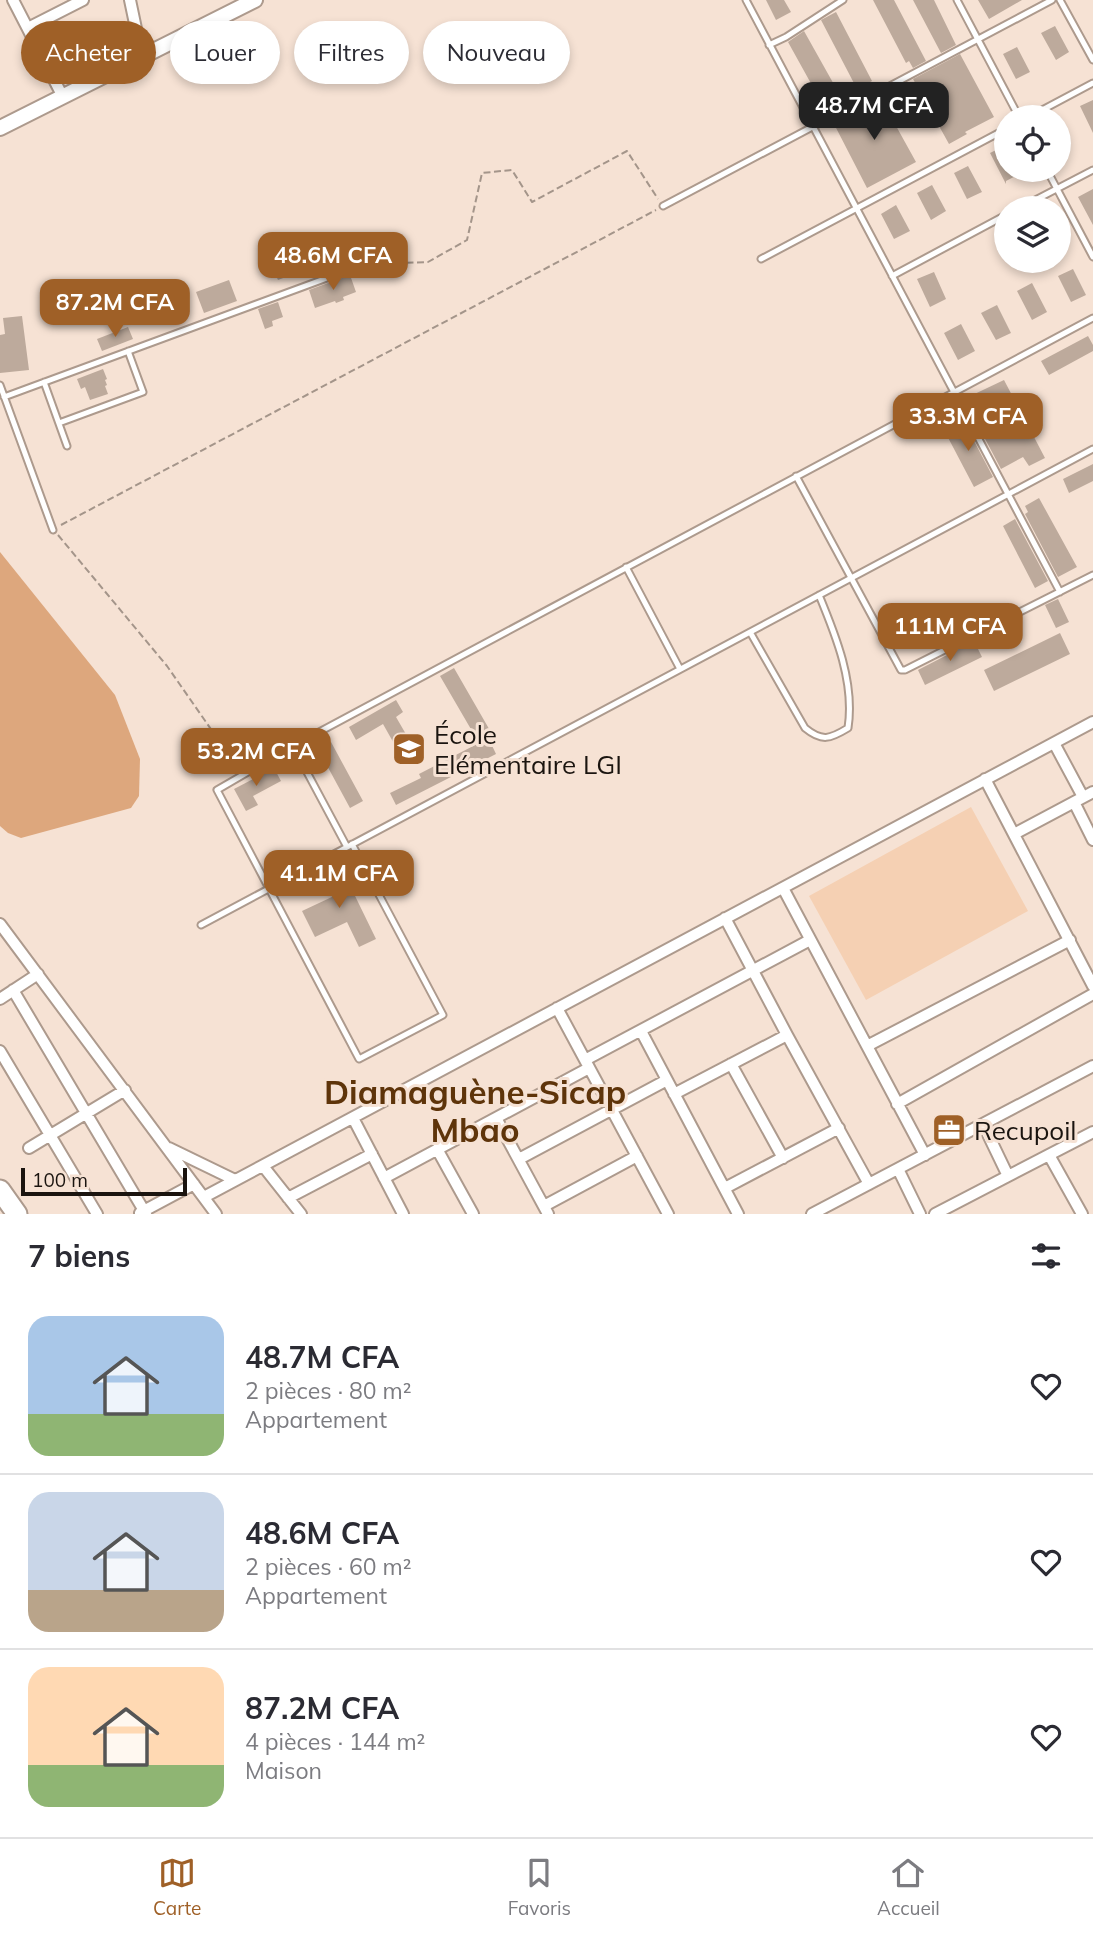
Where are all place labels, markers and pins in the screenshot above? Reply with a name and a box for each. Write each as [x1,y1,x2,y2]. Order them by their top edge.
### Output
pin: 48.7M CFA [794,82,954,142]
pin: 48.6M CFA [253,232,413,292]
pin: 87.2M CFA [35,280,195,339]
pin: 33.3M CFA [888,393,1048,453]
pin: 111M CFA [878,604,1022,663]
place label: École Elémentaire LGI [434,718,622,781]
pin: 53.2M CFA [176,728,336,788]
school or university icon: École Elémentaire LGI [390,730,428,768]
pin: 41.1M CFA [259,850,419,910]
office icon: Recupoil [930,1111,968,1149]
place label: Recupoil [974,1114,1077,1147]

